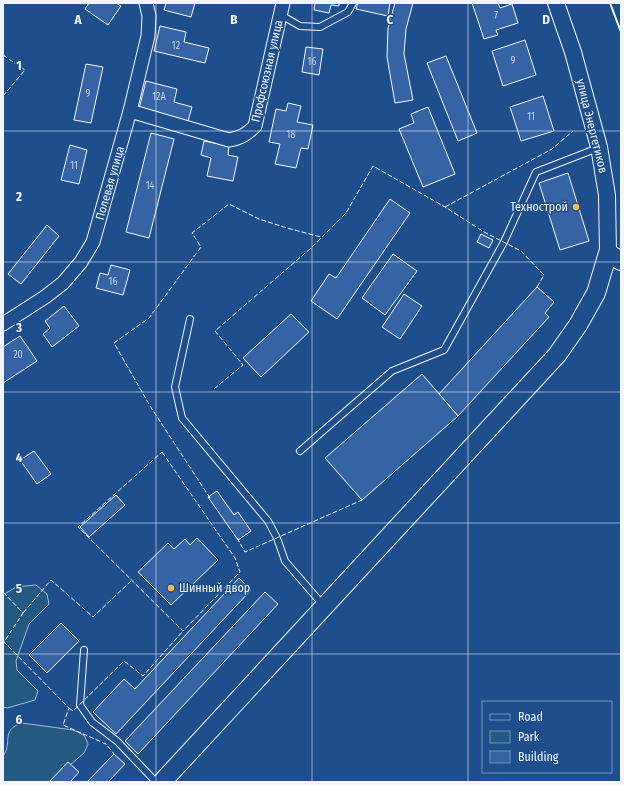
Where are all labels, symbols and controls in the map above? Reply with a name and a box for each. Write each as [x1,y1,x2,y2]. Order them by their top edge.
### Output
house number: 7 [494,10,498,22]
text: A [73,12,82,27]
text: B [230,12,238,27]
text: C [387,12,394,27]
text: D [542,12,550,27]
street label: Профсоюзная улица [248,18,286,124]
house number: 12 [172,40,181,52]
house number: 9 [511,55,516,67]
house number: 16 [308,56,316,68]
text: 1 [16,58,22,73]
street label: улица Энергетиков [574,77,610,175]
house number: 9 [86,88,91,100]
house number: 12А [152,91,167,103]
house number: 11 [527,111,535,123]
house number: 18 [287,129,295,141]
street label: Полевая улица [93,144,127,222]
house number: 11 [70,160,78,172]
house number: 14 [146,180,155,192]
text: 2 [15,189,22,204]
place label: Технострой [510,200,568,214]
marker: Технострой [571,202,581,212]
house number: 16 [109,276,117,288]
text: 3 [15,320,22,335]
house number: 20 [13,349,23,361]
text: 4 [16,450,23,465]
text: 5 [16,581,22,596]
place label: Шинный двор [179,581,250,595]
marker: Шинный двор [166,583,176,593]
legend [482,701,612,773]
text: Road [518,710,543,724]
text: 6 [16,712,23,727]
text: Park [518,730,540,744]
text: Building [518,750,559,764]

